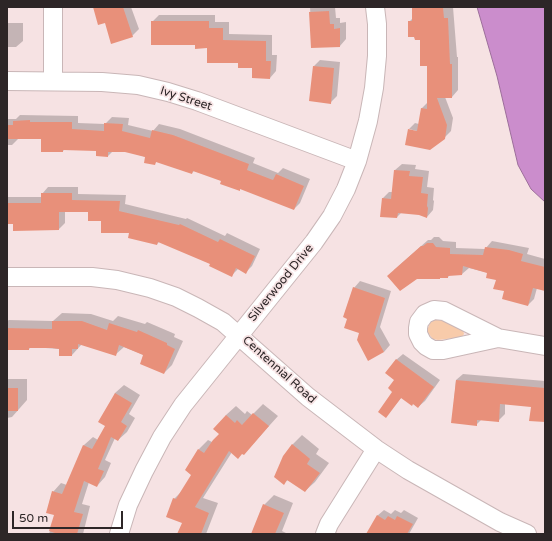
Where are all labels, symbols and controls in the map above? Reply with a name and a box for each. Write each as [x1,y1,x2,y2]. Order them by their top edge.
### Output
street label: Ivy Street [158,84,214,114]
street label: Silverwood Drive [245,241,317,325]
street label: Centennial Road [239,333,319,407]
scale bar [14,503,125,529]
text: 50 m [19,511,48,525]

